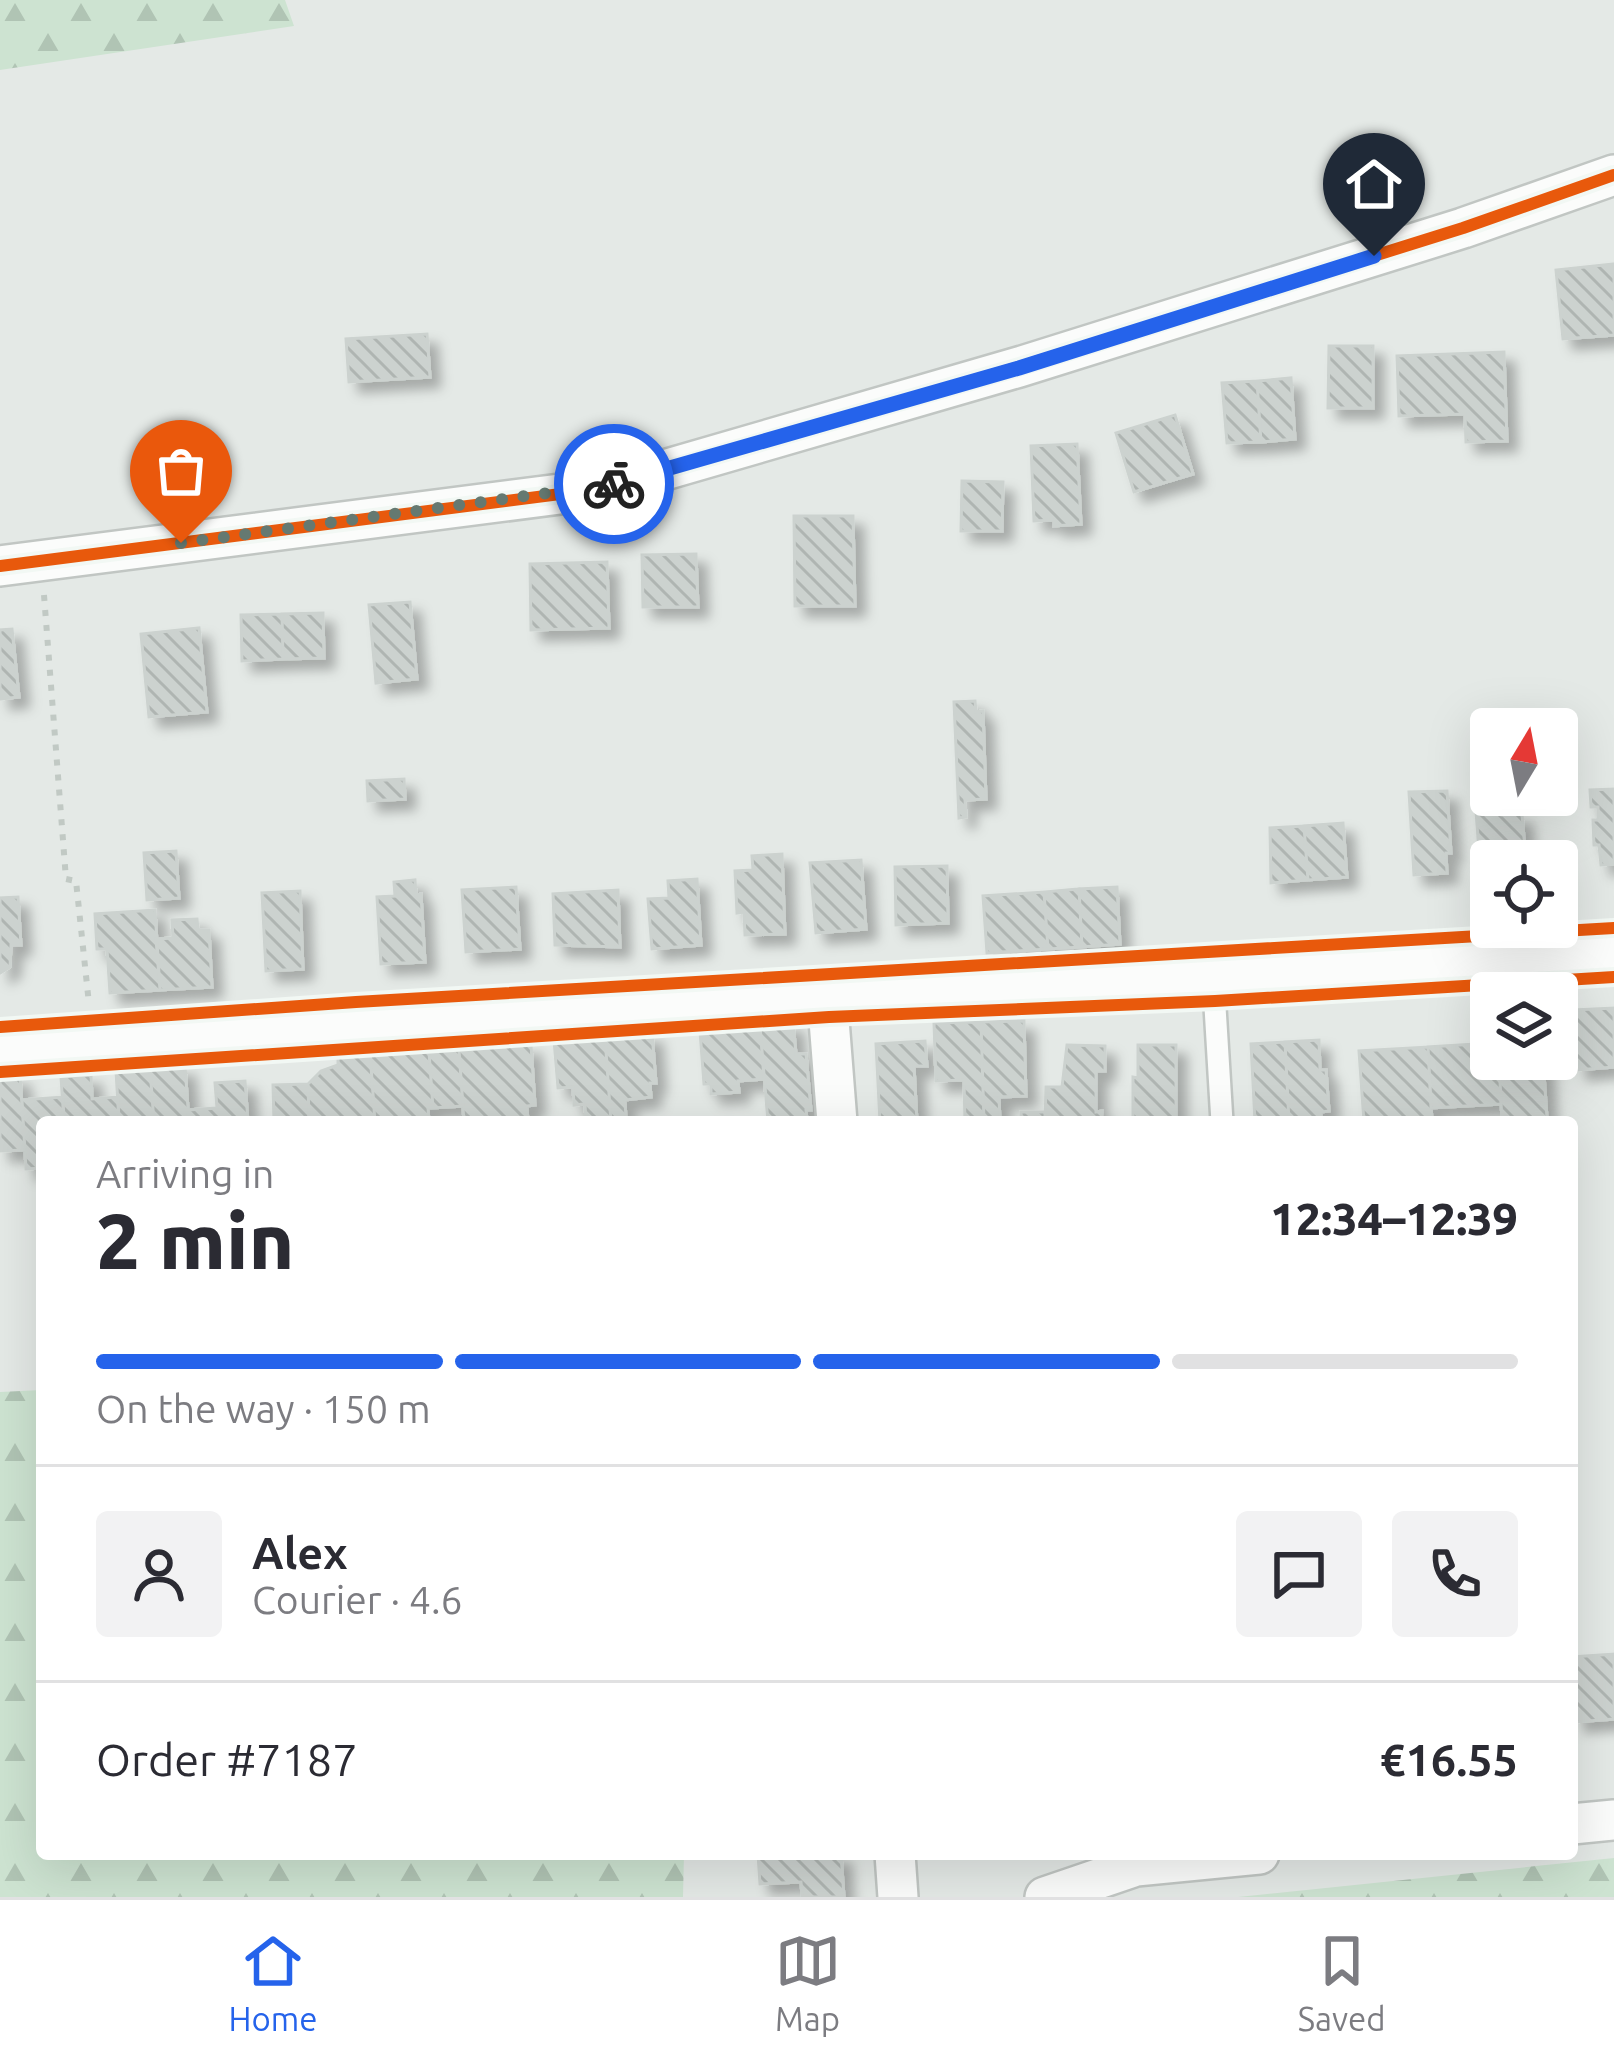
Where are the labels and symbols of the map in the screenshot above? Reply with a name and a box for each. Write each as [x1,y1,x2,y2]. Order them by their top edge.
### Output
pin [1323,133,1425,256]
pin [130,420,232,543]
courier [554,424,674,544]
north arrow [1470,708,1578,816]

